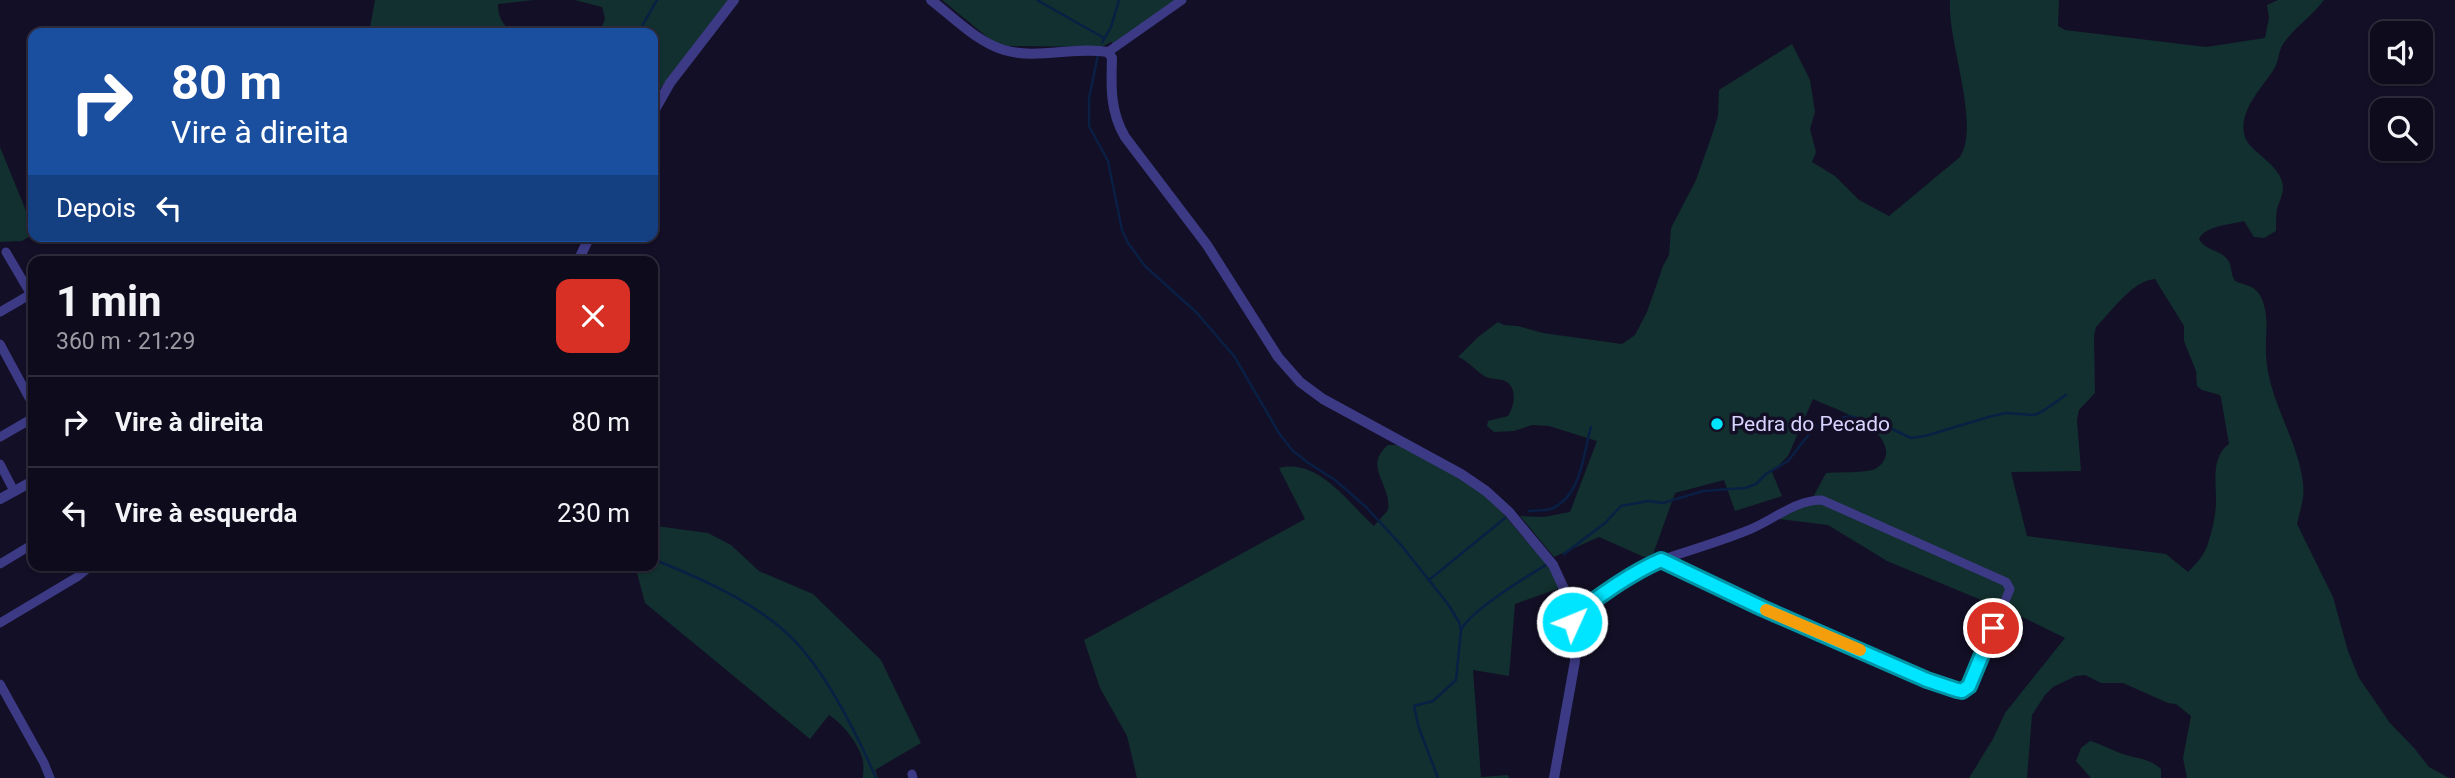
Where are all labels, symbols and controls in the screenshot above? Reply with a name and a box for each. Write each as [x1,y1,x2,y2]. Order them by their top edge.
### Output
map controls [2370,21,2433,161]
button: sound [2370,21,2433,84]
text: 80 m [171,54,282,111]
icon: right [56,56,147,147]
button: search [2370,98,2433,161]
text: Vire à direita [171,113,349,151]
icon: left [150,189,188,227]
text: Depois [56,193,136,223]
text: 1 min [56,277,162,326]
button: close [556,279,630,353]
text: 360 m · 21:29 [56,328,195,355]
icon: right [56,403,94,441]
text: Vire à direita [115,407,263,437]
text: 80 m [572,407,630,437]
place label: Pedra do Pecado [1731,412,1890,436]
marker: Pedra do Pecado [1709,416,1725,432]
icon: left [56,494,94,532]
text: Vire à esquerda [115,498,298,528]
text: 230 m [557,498,630,528]
position arrow [1535,585,1609,659]
pin [1963,598,2023,658]
icon: arrive [1974,609,2012,647]

